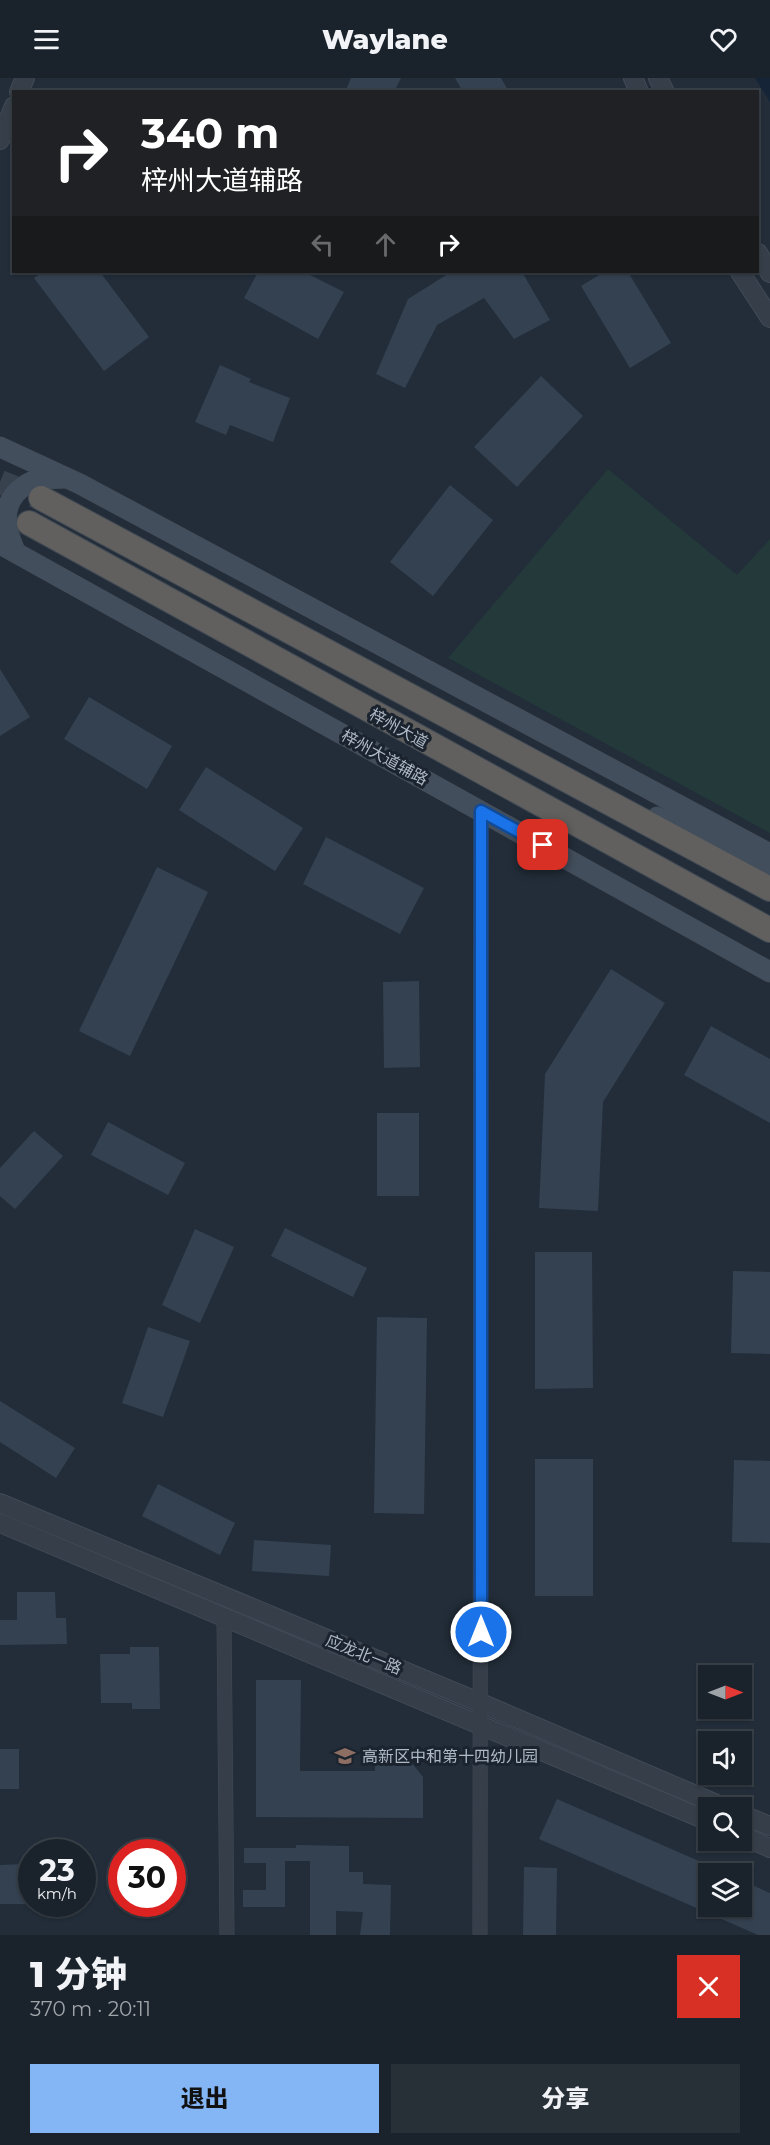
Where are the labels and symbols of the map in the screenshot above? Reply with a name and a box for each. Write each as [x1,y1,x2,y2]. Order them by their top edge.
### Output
street label: 梓州大道 [366,705,431,752]
street label: 梓州大道辅路 [338,726,431,789]
pin [517,819,568,870]
position arrow [449,1600,513,1664]
street label: 应龙北一路 [323,1631,404,1678]
north arrow [698,1665,752,1719]
school or university icon: 高新区中和第十四幼儿园 [333,1744,357,1768]
place label: 高新区中和第十四幼儿园 [362,1747,538,1766]
speed limit sign: 30 [108,1839,186,1917]

